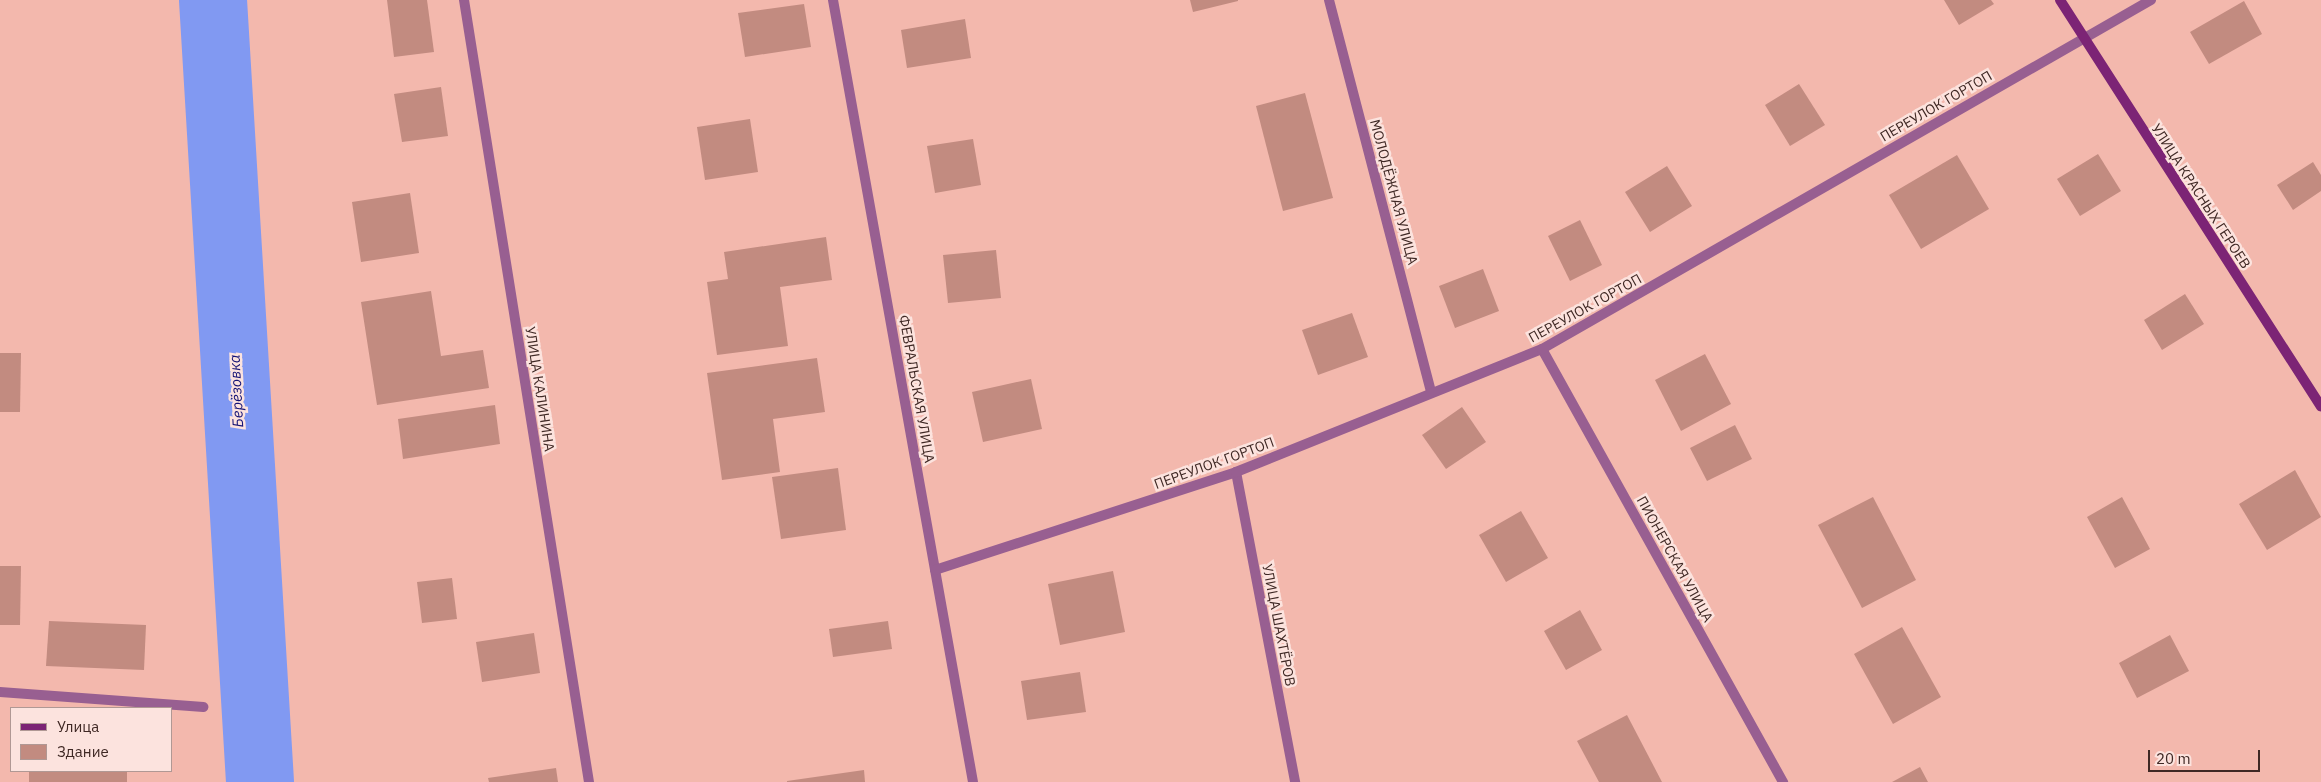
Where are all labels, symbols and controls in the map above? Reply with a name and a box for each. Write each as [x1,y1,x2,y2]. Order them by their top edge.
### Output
street label: ПЕРЕУЛОК ГОРТОП [1877,67,1995,145]
street label: МОЛОДЁЖНАЯ УЛИЦА [1367,118,1421,266]
street label: УЛИЦА КРАСНЫХ ГЕРОЕВ [2148,121,2254,271]
street label: ПЕРЕУЛОК ГОРТОП [1526,270,1644,346]
street label: ФЕВРАЛЬСКАЯ УЛИЦА [896,314,938,464]
street label: УЛИЦА КАЛИНИНА [522,325,558,453]
water label: Берёзовка [225,354,247,428]
street label: ПЕРЕУЛОК ГОРТОП [1152,433,1276,493]
street label: ПИОНЕРСКАЯ УЛИЦА [1633,493,1717,625]
street label: УЛИЦА ШАХТЁРОВ [1259,562,1299,688]
legend [10,707,172,772]
text: Улица [57,717,99,736]
scale bar [2151,740,2264,772]
text: Здание [57,742,109,761]
text: 20 m [2156,749,2191,768]

